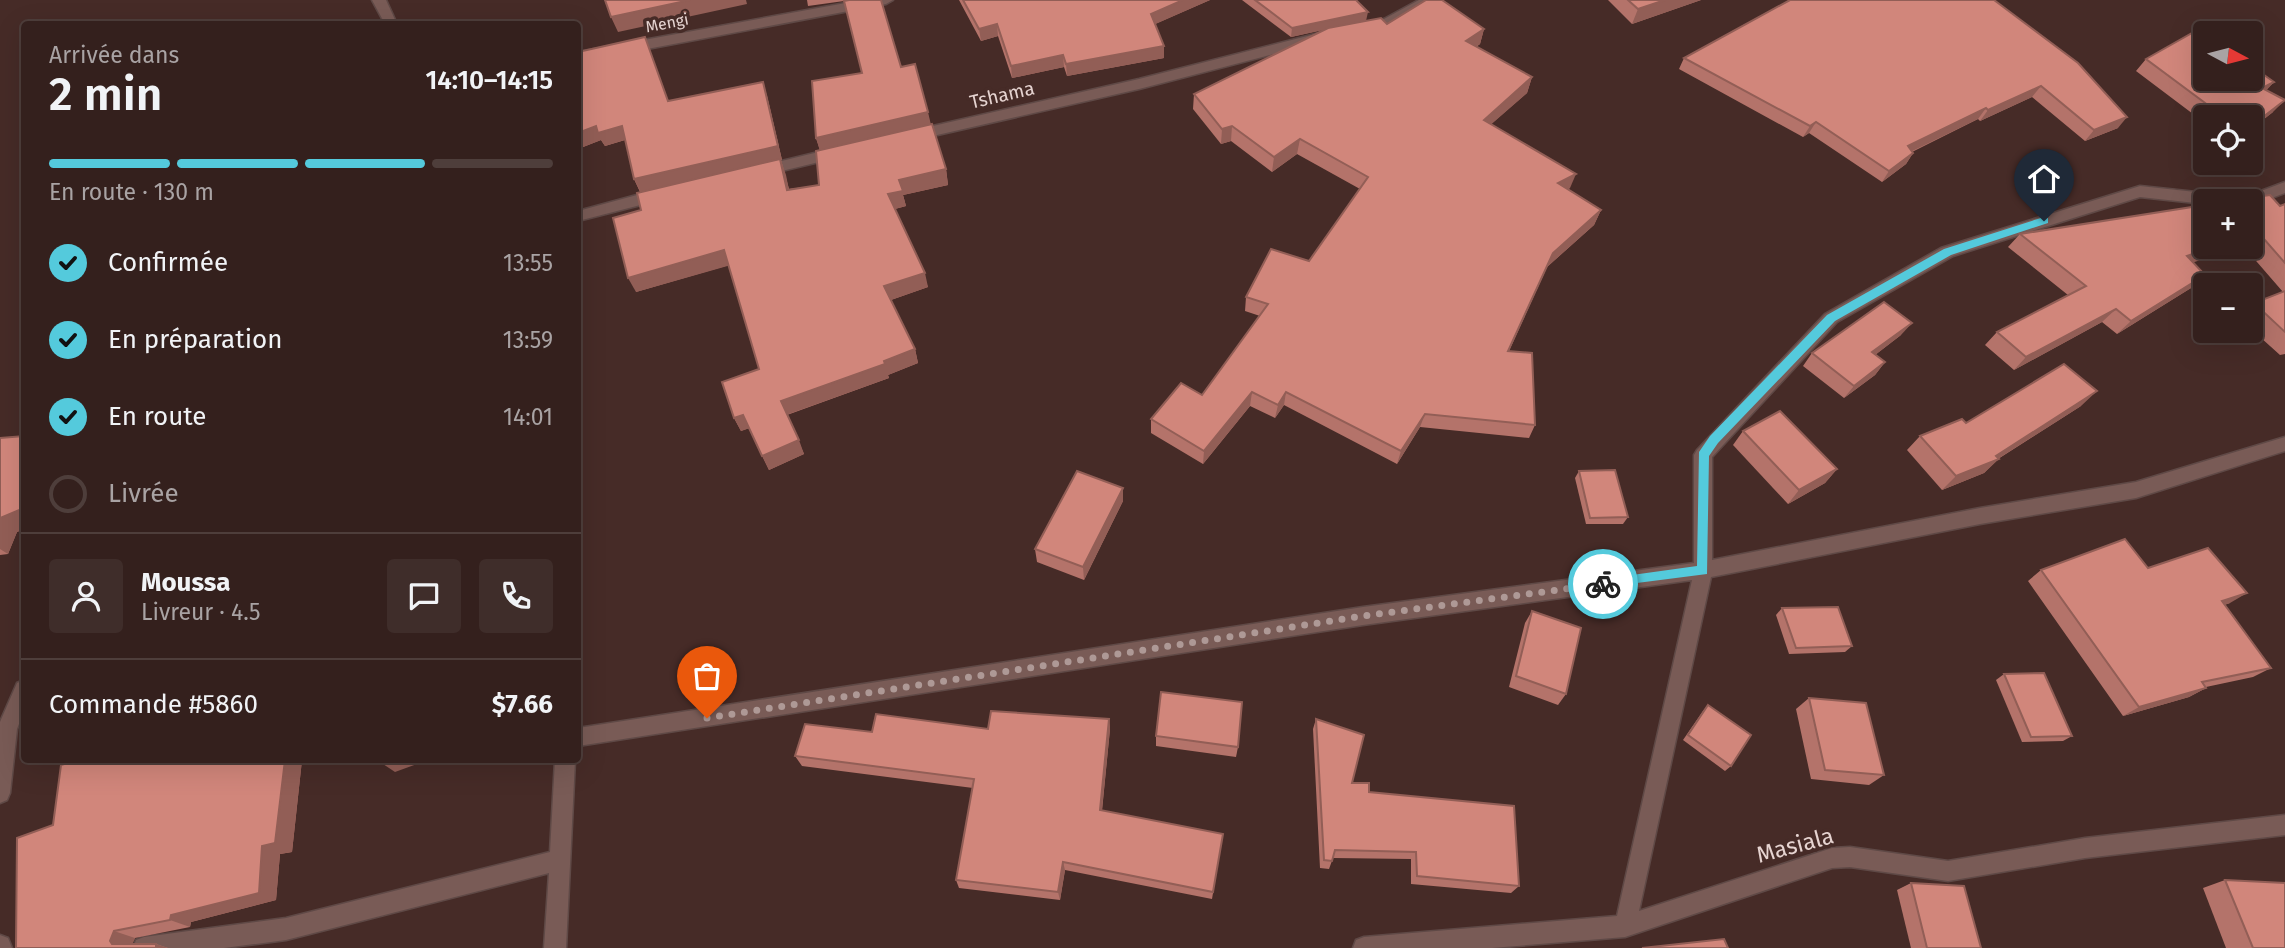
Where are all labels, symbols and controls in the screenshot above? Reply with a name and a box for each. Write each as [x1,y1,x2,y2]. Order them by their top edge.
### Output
street label: Mengi [644,10,690,36]
north arrow [2193,21,2263,91]
map controls [2193,21,2263,343]
text: Arrivée dans [49,41,179,69]
text: 14:10–14:15 [425,65,553,96]
text: 2 min [49,67,162,122]
street label: Tshama [967,76,1037,114]
button: locate [2193,105,2263,175]
pin [2014,149,2074,221]
icon: home [2025,160,2063,198]
text: En route · 130 m [49,178,214,206]
button: + [2193,189,2263,259]
icon: check [49,244,87,282]
text: Confirmée [108,247,228,278]
text: 13:55 [503,249,553,277]
button: − [2193,273,2263,343]
icon: check [49,321,87,359]
text: En préparation [108,324,282,355]
text: 13:59 [503,326,553,354]
icon: check [49,398,87,436]
text: En route [108,401,207,432]
text: 14:01 [503,403,553,431]
text: Livrée [108,478,179,509]
courier [1568,549,1638,619]
button: person [49,559,123,633]
button: chat [387,559,461,633]
button: phone [479,559,553,633]
icon: bike [1584,565,1622,603]
text: Moussa [141,567,230,598]
text: Livreur · 4.5 [141,598,260,626]
pin [677,646,737,718]
icon: bag [688,657,726,695]
text: Commande #5860 [49,689,258,720]
text: $7.66 [492,689,553,720]
street label: Masiala [1753,821,1837,869]

